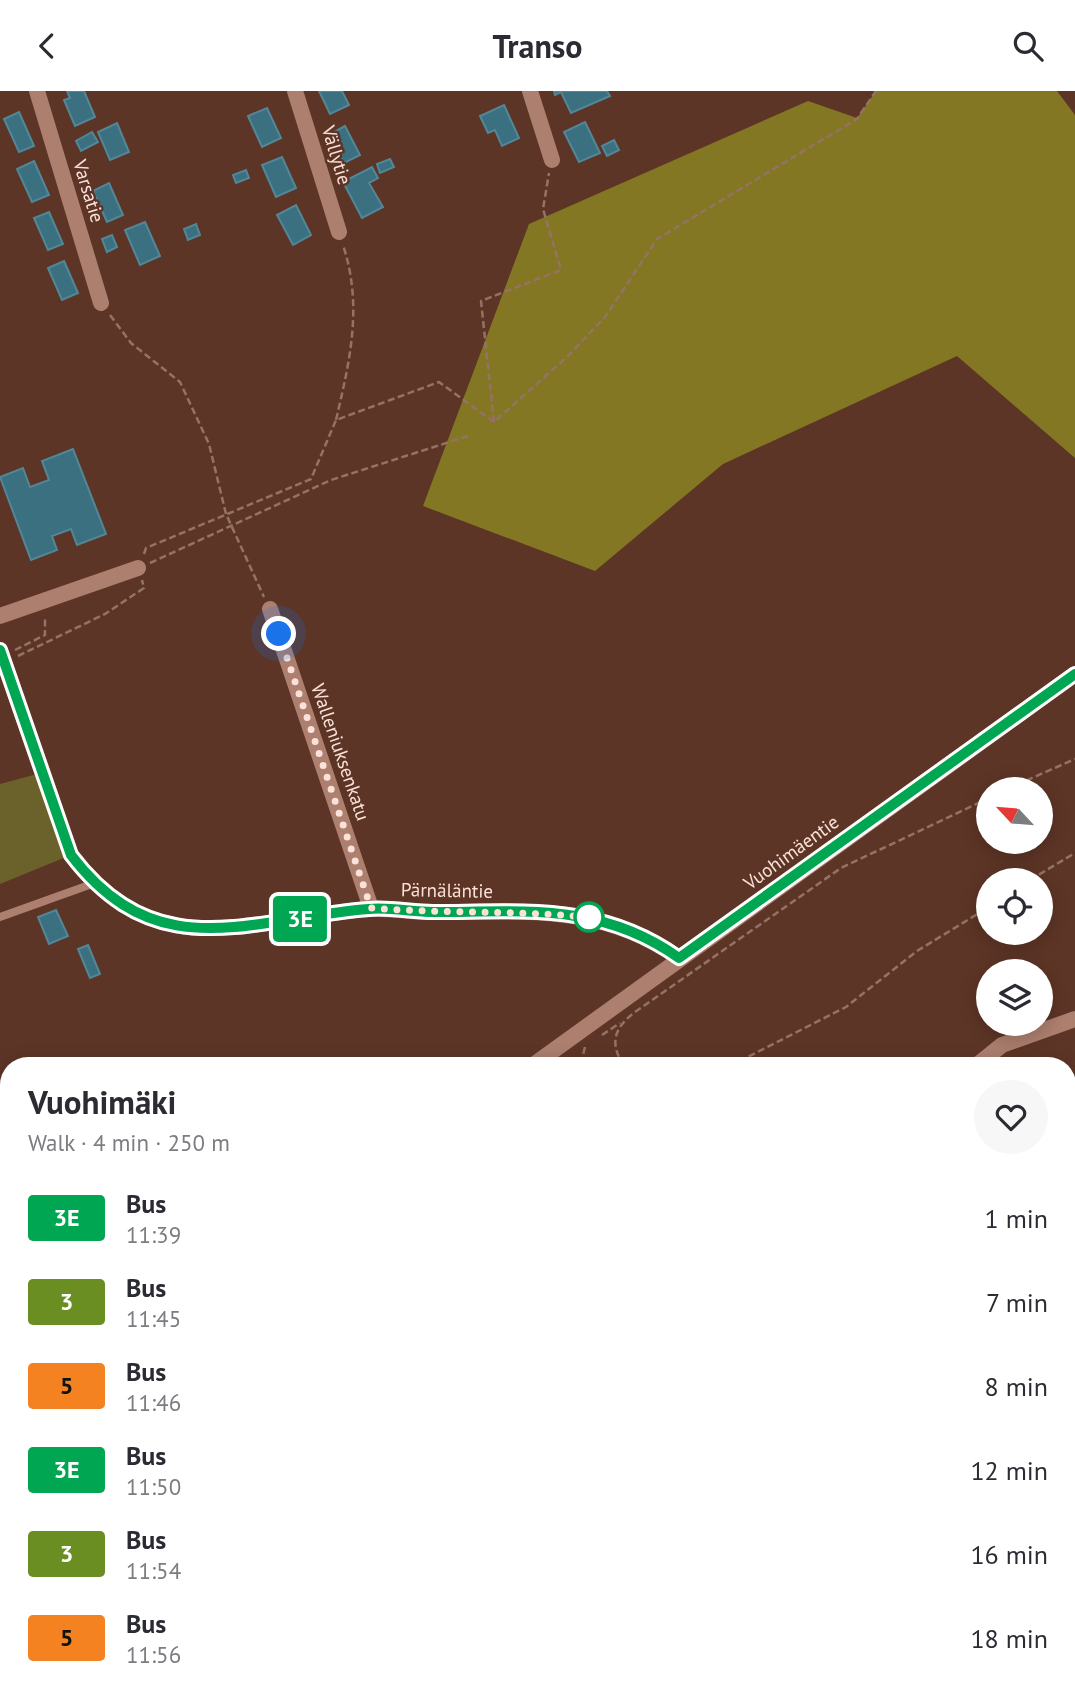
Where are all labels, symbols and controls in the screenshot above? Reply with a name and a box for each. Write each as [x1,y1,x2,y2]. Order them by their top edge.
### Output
text: Transo [492,25,583,67]
icon: back [28,27,66,65]
icon: search [1009,27,1047,65]
street label: Vällytie [316,122,357,187]
street label: Varsatie [68,156,110,225]
your location [261,616,296,651]
street label: Walleniuksenkatu [306,680,376,824]
north arrow [976,777,1054,854]
map controls [976,777,1053,1036]
street label: Vuohimäentie [738,809,843,895]
button: locate [976,868,1053,945]
street label: Pärnäläntie [401,877,493,903]
line badge: 3E [268,896,332,942]
unlabelled marker [574,902,604,932]
text: 3E [287,903,313,934]
button: layers [976,959,1053,1036]
text: Vuohimäki [28,1080,176,1123]
button: heart [974,1080,1048,1154]
text: Walk · 4 min · 250 m [28,1128,230,1157]
text: Bus [126,1187,166,1220]
text: 3E [53,1202,80,1233]
text: 1 min [985,1202,1048,1235]
text: 11:39 [126,1220,181,1249]
text: Bus [126,1271,166,1304]
text: 3 [60,1286,73,1317]
text: 7 min [986,1286,1048,1319]
text: 11:45 [126,1304,181,1333]
text: Bus [126,1355,166,1388]
text: 5 [60,1370,73,1401]
text: 8 min [985,1370,1048,1403]
text: 11:46 [126,1388,181,1417]
text: Bus [126,1439,166,1472]
text: 3E [53,1454,80,1485]
text: 12 min [970,1454,1048,1487]
text: 11:50 [126,1472,181,1501]
text: Bus [126,1523,166,1556]
text: 3 [60,1538,73,1569]
text: 16 min [970,1538,1048,1571]
text: 11:54 [126,1556,181,1585]
text: Bus [126,1607,166,1640]
text: 5 [60,1622,73,1653]
text: 18 min [970,1622,1048,1655]
text: 11:56 [126,1640,181,1669]

